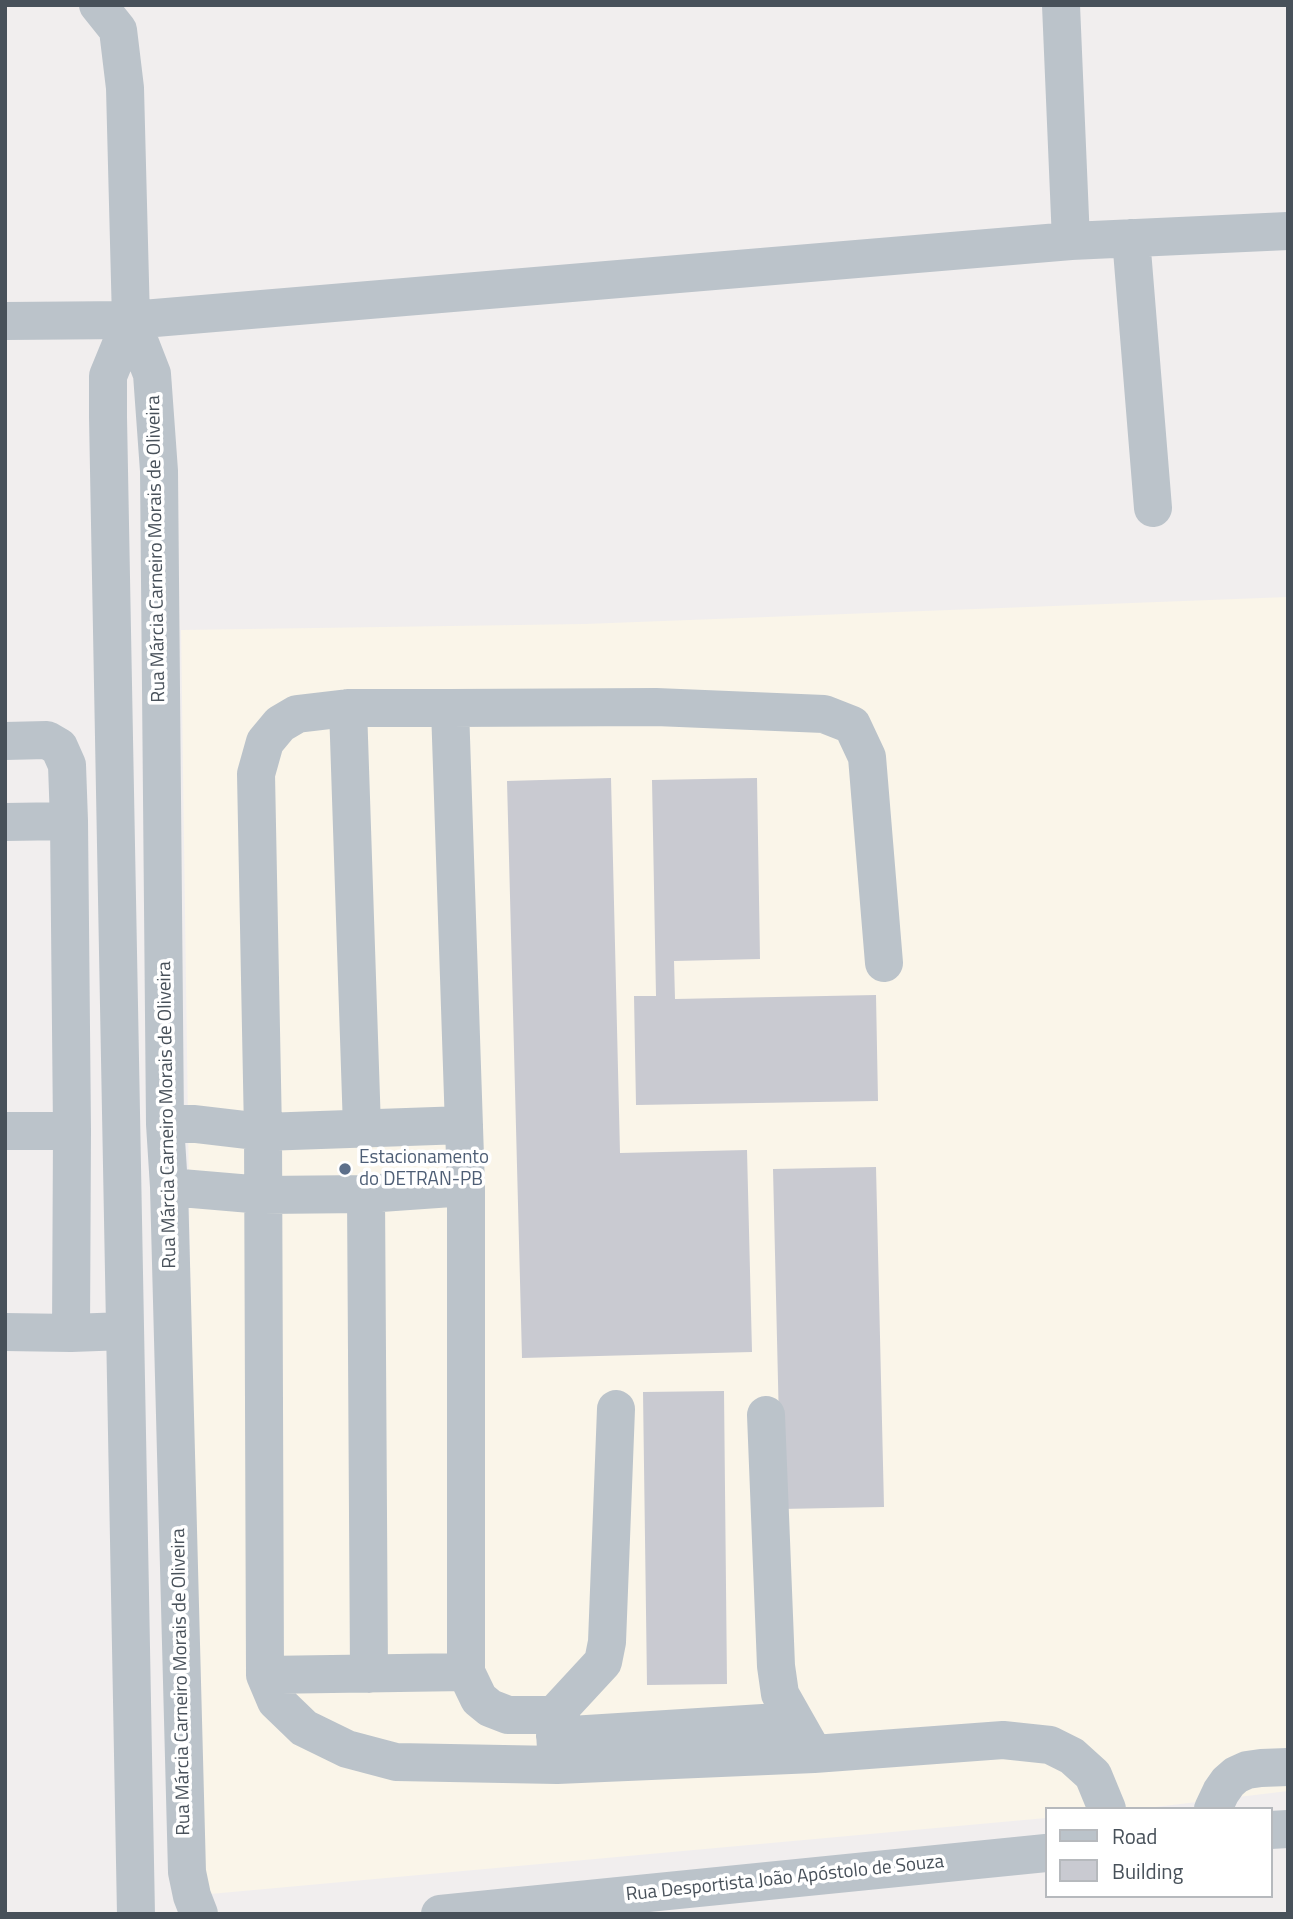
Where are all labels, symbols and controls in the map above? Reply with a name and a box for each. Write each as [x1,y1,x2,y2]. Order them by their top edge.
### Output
street label: Rua Márcia Carneiro Morais de Oliveira [143,395,171,703]
street label: Rua Márcia Carneiro Morais de Oliveira [154,961,182,1269]
place label: Estacionamento do DETRAN-PB [359,1147,489,1191]
marker: Estacionamento do DETRAN-PB [337,1161,353,1177]
street label: Rua Márcia Carneiro Morais de Oliveira [168,1528,196,1836]
legend [1044,1807,1272,1898]
text: Road [1112,1820,1157,1852]
street label: Rua Desportista João Apóstolo de Souza [625,1851,945,1907]
text: Building [1112,1855,1183,1887]

